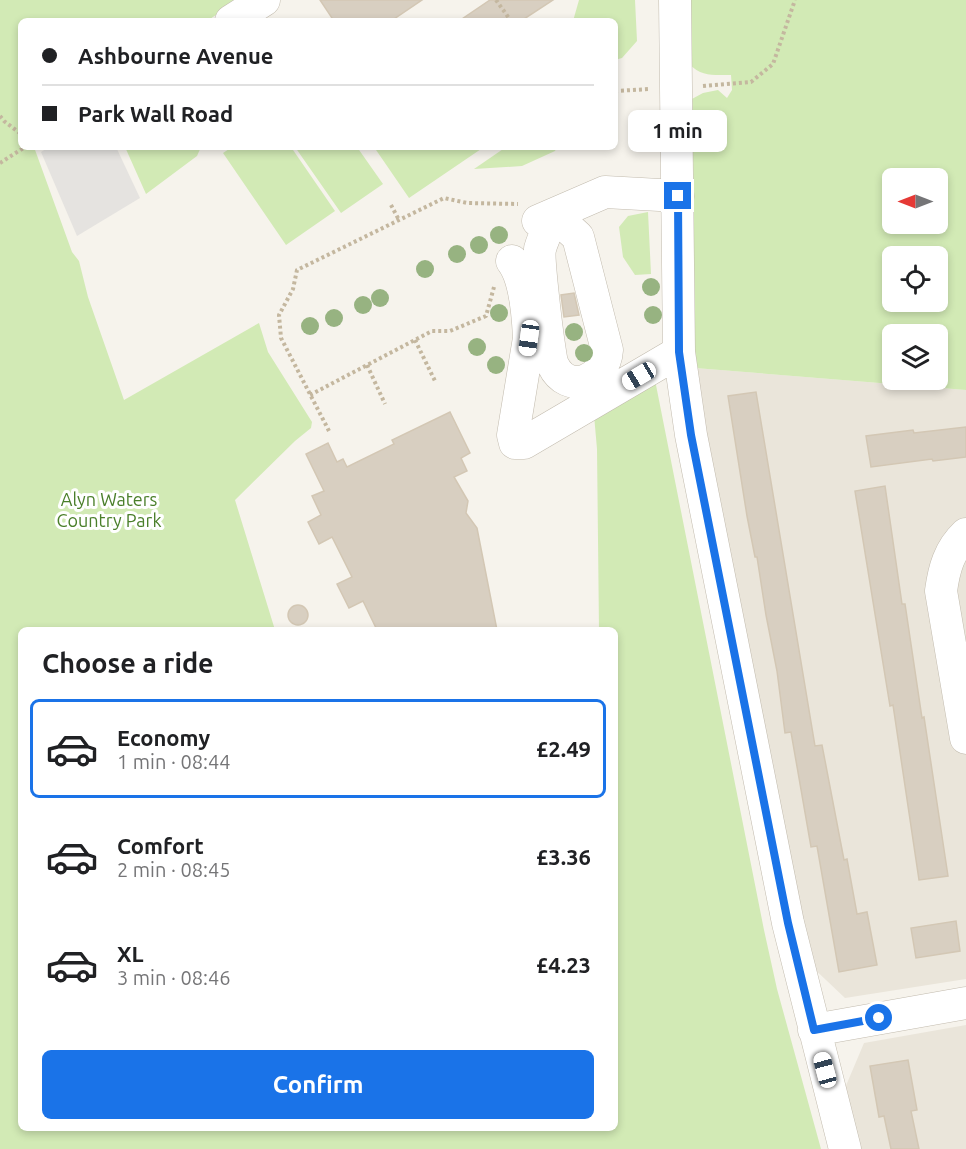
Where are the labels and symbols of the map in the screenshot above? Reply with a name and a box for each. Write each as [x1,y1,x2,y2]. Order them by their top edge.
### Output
callout: 1 min [628,109,728,151]
north arrow [882,168,948,234]
route end [664,182,691,209]
car [518,319,540,357]
car [619,359,659,393]
park label: Alyn Waters Country Park [57,489,161,530]
route start [865,1004,892,1031]
car [812,1050,838,1090]

